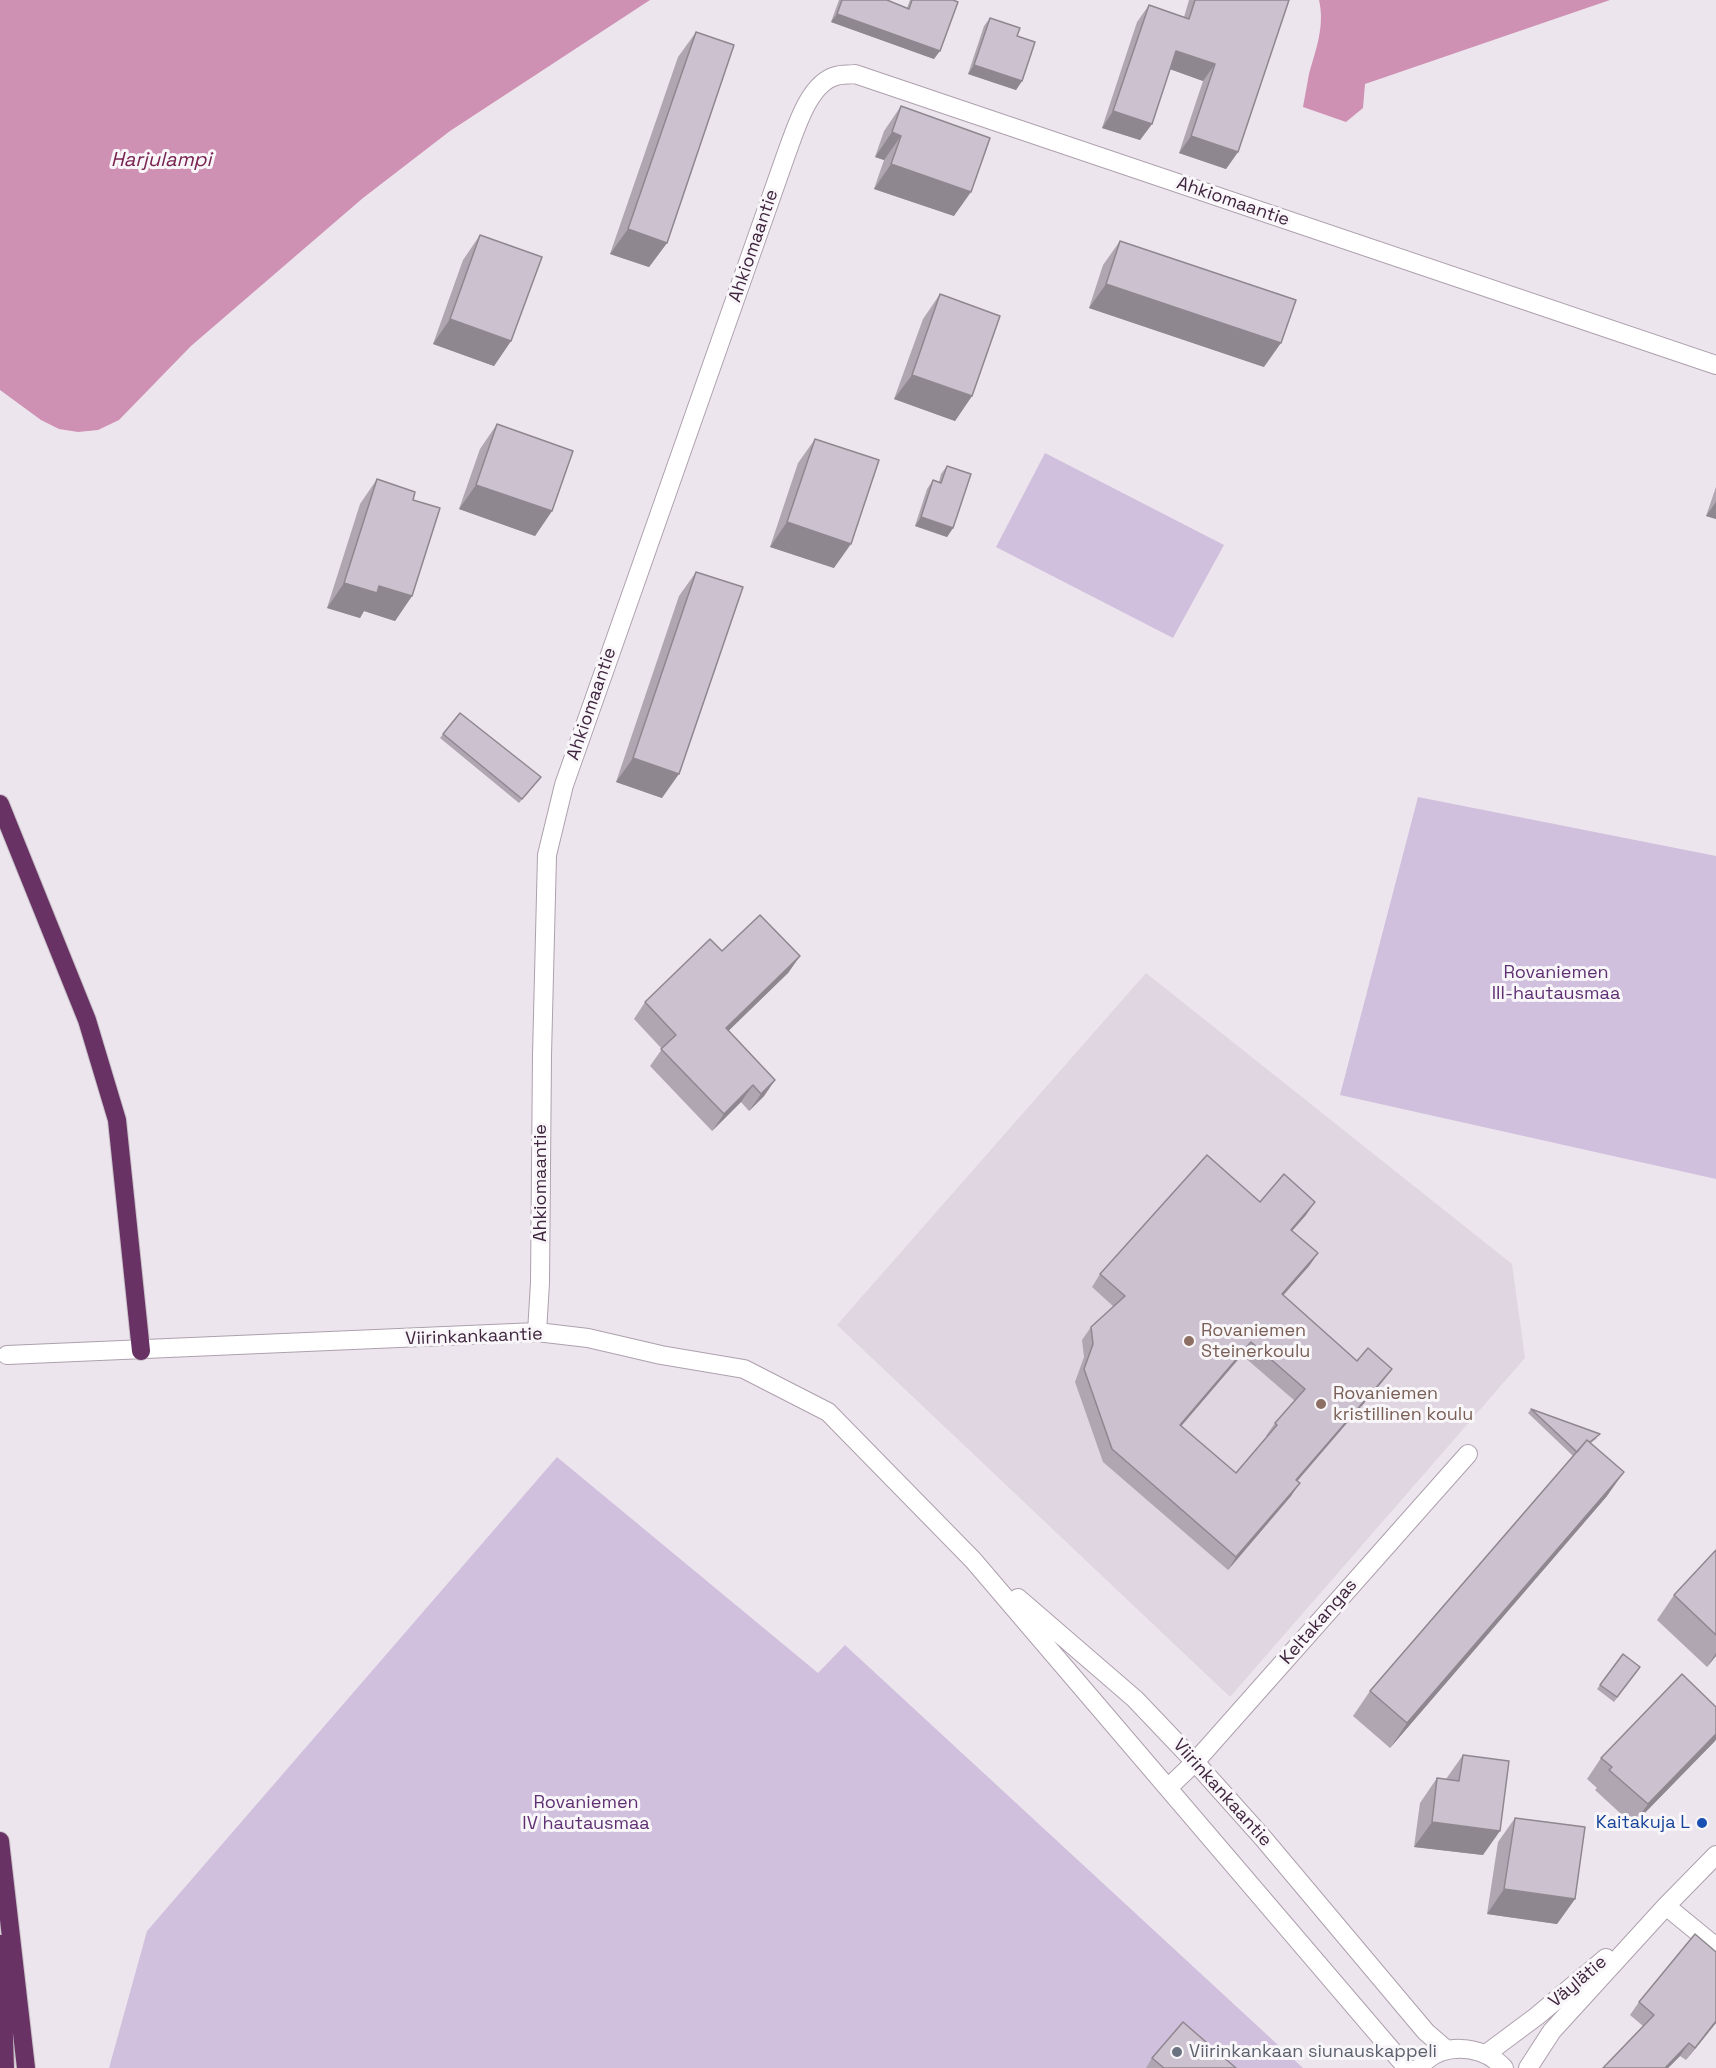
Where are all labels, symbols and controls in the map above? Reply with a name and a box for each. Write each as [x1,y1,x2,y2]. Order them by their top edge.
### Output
water label: Harjulampi [111,149,211,173]
street label: Ahkiomaantie [1174,173,1292,231]
street label: Ahkiomaantie [725,187,783,305]
street label: Ahkiomaantie [563,645,621,763]
park label: Rovaniemen III-hautausmaa [1492,962,1620,1004]
street label: Ahkiomaantie [530,1124,552,1242]
place label: Rovaniemen Steinerkoulu [1201,1320,1310,1362]
street label: Viirinkankaantie [405,1324,543,1350]
marker: Rovaniemen Steinerkoulu [1182,1334,1196,1348]
place label: Rovaniemen kristillinen koulu [1333,1383,1473,1426]
marker: Rovaniemen kristillinen koulu [1314,1397,1328,1411]
street label: Keltakangas [1276,1575,1362,1669]
street label: Viirinkankaantie [1168,1735,1276,1851]
park label: Rovaniemen IV hautausmaa [522,1792,650,1834]
place label: Kaitakuja L [1596,1812,1690,1834]
marker: Kaitakuja L [1695,1816,1709,1830]
street label: Väylätie [1545,1951,1611,2013]
place label: Viirinkankaan siunauskappeli [1189,2041,1437,2063]
marker: Viirinkankaan siunauskappeli [1170,2045,1184,2059]

